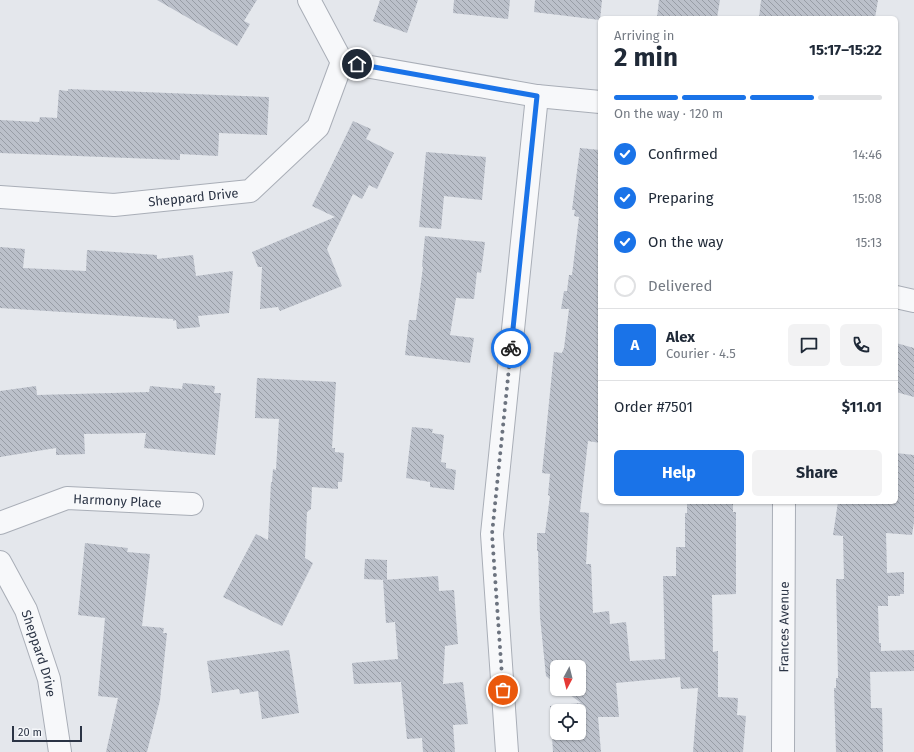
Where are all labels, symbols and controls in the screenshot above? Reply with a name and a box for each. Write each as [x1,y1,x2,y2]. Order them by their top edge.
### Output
text: Arriving in [614,28,674,43]
text: 15:17–15:22 [809,41,882,59]
text: 2 min [614,42,678,73]
pin [340,47,374,81]
icon: home [346,53,368,75]
text: On the way · 120 m [614,106,723,121]
icon: check [614,143,636,165]
text: Confirmed [648,145,718,163]
text: 14:46 [853,147,882,162]
street label: Sheppard Drive [147,185,239,209]
icon: check [614,187,636,209]
text: Preparing [648,189,713,207]
text: 15:08 [852,191,882,206]
icon: check [614,231,636,253]
text: On the way [648,233,723,251]
text: 15:13 [855,235,882,250]
text: Delivered [648,277,712,295]
button: chat [788,324,830,366]
button: phone [840,324,882,366]
courier [491,328,531,368]
text: Alex [666,328,695,346]
text: A [631,336,639,354]
icon: bike [500,337,522,359]
text: Courier · 4.5 [666,346,736,361]
text: Order #7501 [614,398,693,416]
text: $11.01 [842,398,882,416]
button: Help [614,450,744,496]
button: Share [752,450,882,496]
street label: Harmony Place [73,491,162,510]
street label: Frances Avenue [776,581,791,673]
street label: Sheppard Drive [19,608,59,698]
north arrow [550,660,586,696]
map controls [550,660,586,740]
pin [486,673,520,707]
icon: bag [492,679,514,701]
button: locate [550,704,586,740]
scale bar [12,724,82,743]
text: 20 m [18,726,42,739]

